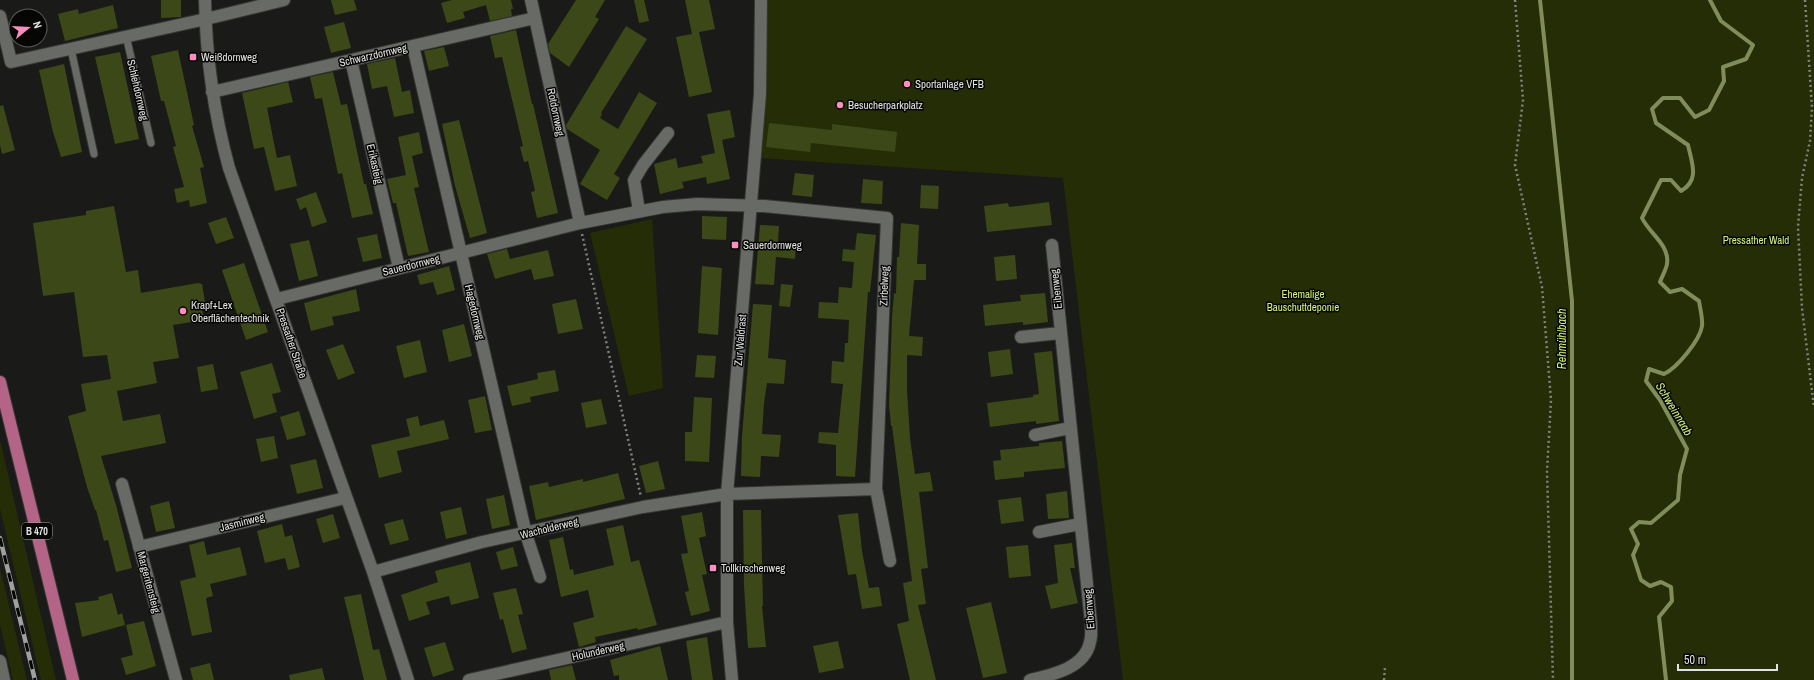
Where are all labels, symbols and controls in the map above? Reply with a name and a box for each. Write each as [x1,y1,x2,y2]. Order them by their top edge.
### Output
north arrow [8,8,48,48]
text: N [30,20,45,30]
street label: Schwarzdornweg [338,40,408,70]
place label: Weißdornweg [201,50,257,64]
marker: Weißdornweg [188,52,198,62]
street label: Schlehdornweg [124,58,152,122]
place label: Sportanlage VFB [915,77,984,91]
marker: Sportanlage VFB [902,79,912,89]
street label: Rotdornweg [544,87,568,137]
place label: Besucherparkplatz [848,98,923,112]
marker: Besucherparkplatz [835,100,845,110]
street label: Erikasteig [364,143,386,185]
park label: Pressather Wald [1723,233,1789,247]
place label: Sauerdornweg [743,238,802,252]
marker: Sauerdornweg [730,240,740,250]
street label: Sauerdornweg [381,251,441,279]
street label: Zirbelweg [876,266,892,306]
street label: Eibenweg [1047,268,1065,310]
street label: Hagedornweg [462,283,488,341]
park label: Ehemalige Bauschuttdeponie [1267,287,1339,314]
place label: Krapf+Lex Oberflächentechnik [191,298,270,325]
marker: Krapf+Lex Oberflächentechnik [178,306,188,316]
street label: Pressather Straße [273,306,311,380]
water label: Rehmühlbach [1554,309,1570,369]
street label: Zur Waldrast [731,313,749,366]
water label: Schweinnaab [1652,379,1696,439]
street label: Jasminweg [218,510,266,534]
street label: Wacholderweg [519,514,579,542]
road number: B 470 [22,523,52,539]
street label: Margeritensteig [134,550,164,614]
place label: Tollkirschenweg [721,561,785,575]
marker: Tollkirschenweg [708,563,718,573]
street label: Eibenweg [1081,588,1097,630]
street label: Holunderweg [571,638,625,664]
scale bar [1678,646,1777,672]
text: 50 m [1684,652,1706,668]

